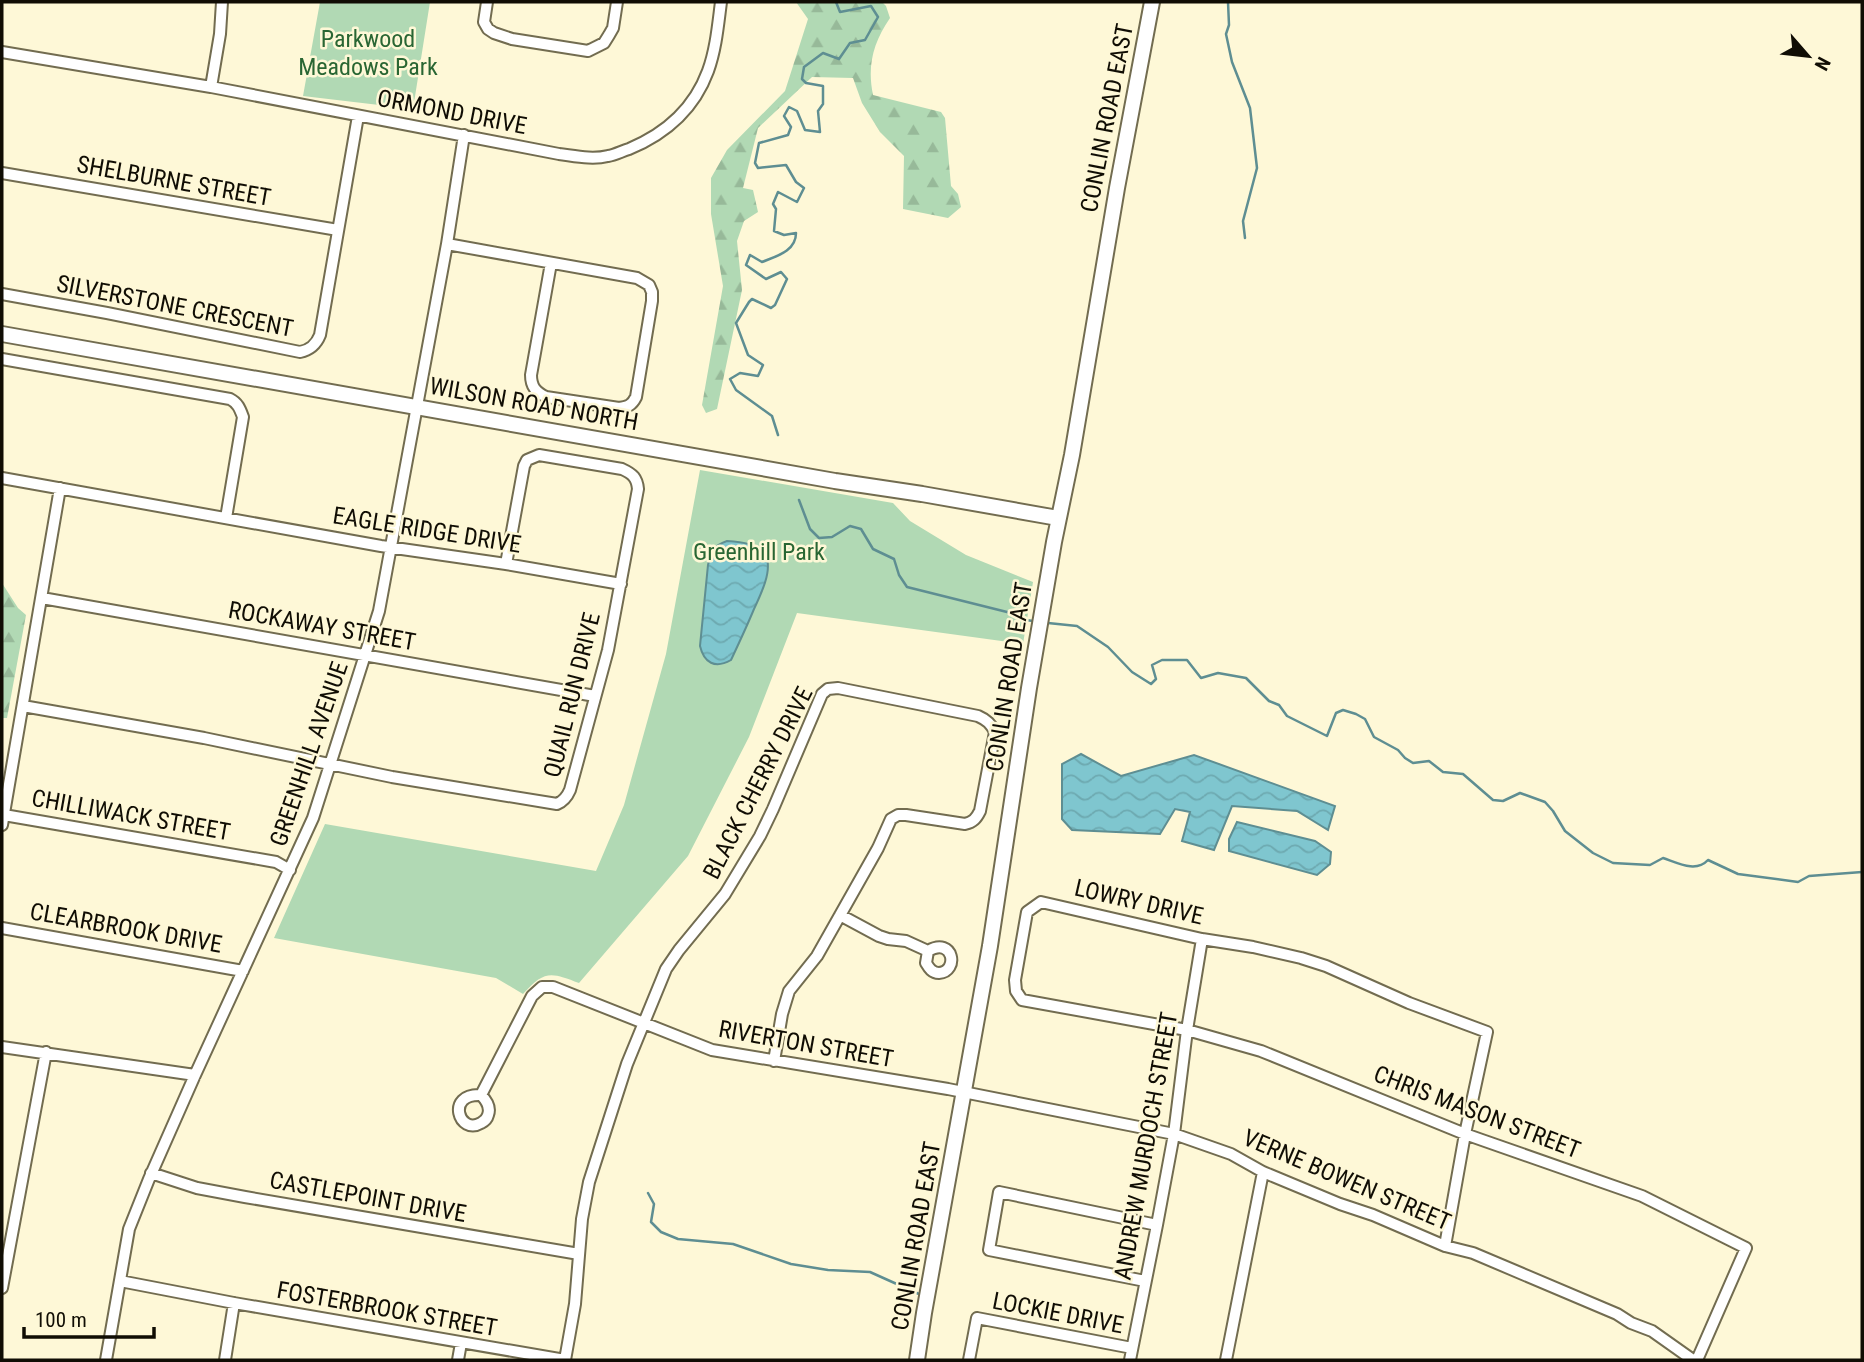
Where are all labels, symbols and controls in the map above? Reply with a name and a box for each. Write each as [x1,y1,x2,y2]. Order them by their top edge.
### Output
street label: CONLIN ROAD EAST [1075,21,1139,215]
north arrow [1773,21,1843,91]
park label: Parkwood Meadows Park [298,25,438,81]
text: N [1810,53,1835,74]
street label: ORMOND DRIVE [375,84,529,140]
street label: SHELBURNE STREET [75,150,273,212]
street label: SILVERSTONE CRESCENT [54,269,296,343]
street label: WILSON ROAD NORTH [427,372,641,436]
street label: EAGLE RIDGE DRIVE [331,501,523,559]
park label: Greenhill Park [693,538,825,566]
street label: CONLIN ROAD EAST [980,580,1038,774]
street label: ROCKAWAY STREET [226,596,418,656]
street label: QUAIL RUN DRIVE [538,610,606,780]
street label: GREENHILL AVENUE [264,658,354,850]
street label: BLACK CHERRY DRIVE [697,682,819,884]
street label: CHILLIWACK STREET [29,784,233,846]
street label: LOWRY DRIVE [1072,874,1206,930]
street label: CLEARBROOK DRIVE [28,897,224,959]
street label: ANDREW MURDOCH STREET [1109,1010,1183,1282]
street label: RIVERTON STREET [716,1015,896,1073]
street label: CHRIS MASON STREET [1370,1060,1584,1164]
street label: VERNE BOWEN STREET [1239,1124,1455,1236]
street label: CONLIN ROAD EAST [886,1139,946,1333]
street label: CASTLEPOINT DRIVE [267,1166,469,1228]
street label: FOSTERBROOK STREET [275,1276,499,1342]
street label: LOCKIE DRIVE [990,1287,1126,1339]
scale bar [24,1296,154,1340]
text: 100 m [35,1308,87,1332]

